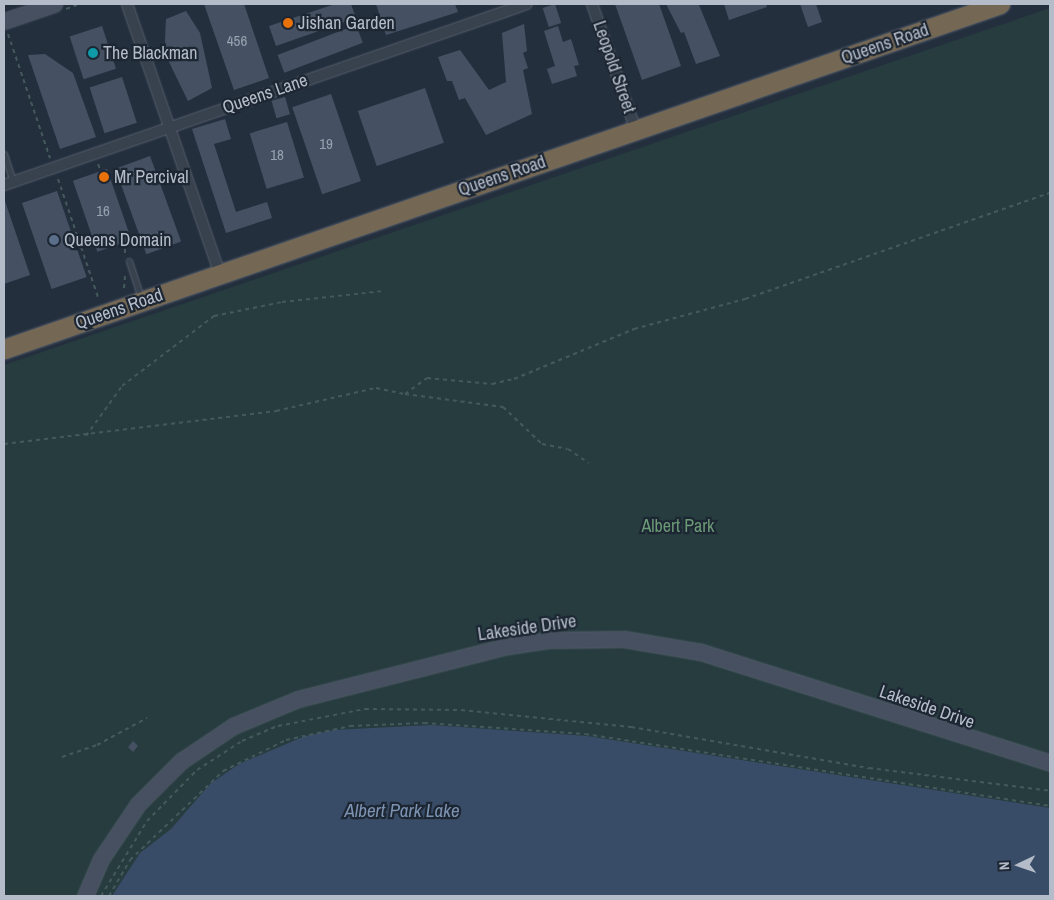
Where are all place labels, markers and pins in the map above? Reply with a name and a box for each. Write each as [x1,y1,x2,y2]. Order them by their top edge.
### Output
place label: Jishan Garden [298,12,395,34]
marker: Jishan Garden [282,17,294,29]
place label: The Blackman [103,42,197,64]
marker: The Blackman [87,47,99,59]
place label: Mr Percival [114,166,189,188]
marker: Mr Percival [98,171,110,183]
place label: Queens Domain [64,229,171,251]
marker: Queens Domain [48,234,60,246]

